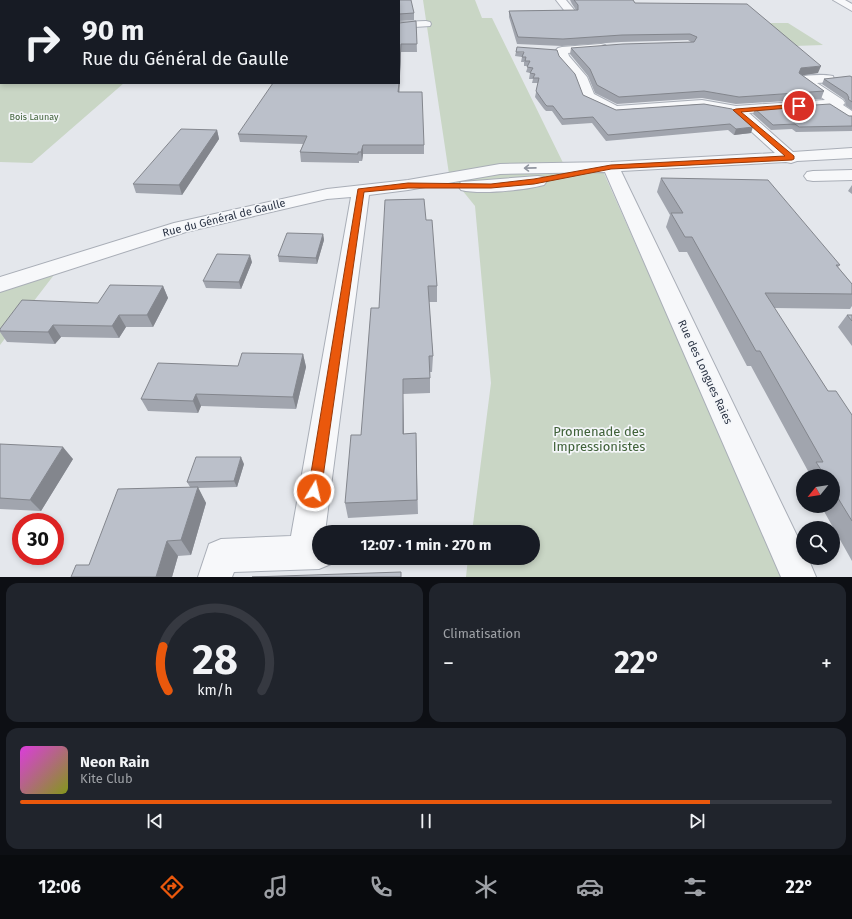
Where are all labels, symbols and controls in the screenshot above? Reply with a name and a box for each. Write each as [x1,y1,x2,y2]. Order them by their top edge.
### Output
text: 90 m [82,14,144,47]
icon: right [16,16,68,68]
text: Rue du Général de Gaulle [82,48,289,70]
pin [782,89,816,123]
icon: arrive [788,95,810,117]
park label: Bois Launay [10,112,59,122]
one-way arrow [524,165,537,172]
street label: Rue du Général de Gaulle [161,196,287,240]
street label: Rue des Longues Raies [675,318,735,426]
park label: Promenade des Impressionistes [553,424,645,454]
north arrow [796,469,840,513]
map controls [796,469,840,565]
position arrow [293,470,335,512]
speed limit sign: 30 [12,513,64,565]
button: search [796,521,840,565]
text: 12:07 · 1 min · 270 m [361,536,491,554]
text: Climatisation [443,626,521,641]
text: 28 [192,634,237,684]
text: 22° [614,645,661,681]
text: − [443,650,454,677]
text: + [821,650,832,677]
text: km/h [197,681,232,698]
text: Neon Rain [80,753,149,771]
text: Kite Club [80,771,133,786]
icon: previous [144,810,166,832]
icon: pause [415,810,437,832]
icon: next [686,810,708,832]
icon: directions [158,873,186,901]
icon: music [262,873,290,901]
icon: phone [367,873,395,901]
icon: climate [472,873,500,901]
icon: car [576,873,604,901]
icon: filters [681,873,709,901]
text: 12:06 [38,876,81,898]
text: 22° [786,876,814,898]

